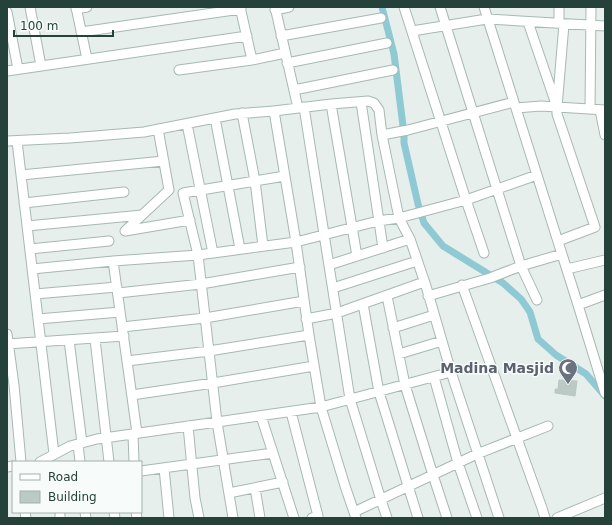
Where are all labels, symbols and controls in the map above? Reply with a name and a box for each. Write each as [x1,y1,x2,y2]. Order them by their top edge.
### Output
scale bar [14,12,113,38]
text: 100 m [20,19,58,33]
mosque icon: Madina Masjid [557,357,579,385]
place label: Madina Masjid [440,360,554,376]
legend [12,461,142,513]
text: Road [48,470,78,484]
text: Building [48,490,97,504]

